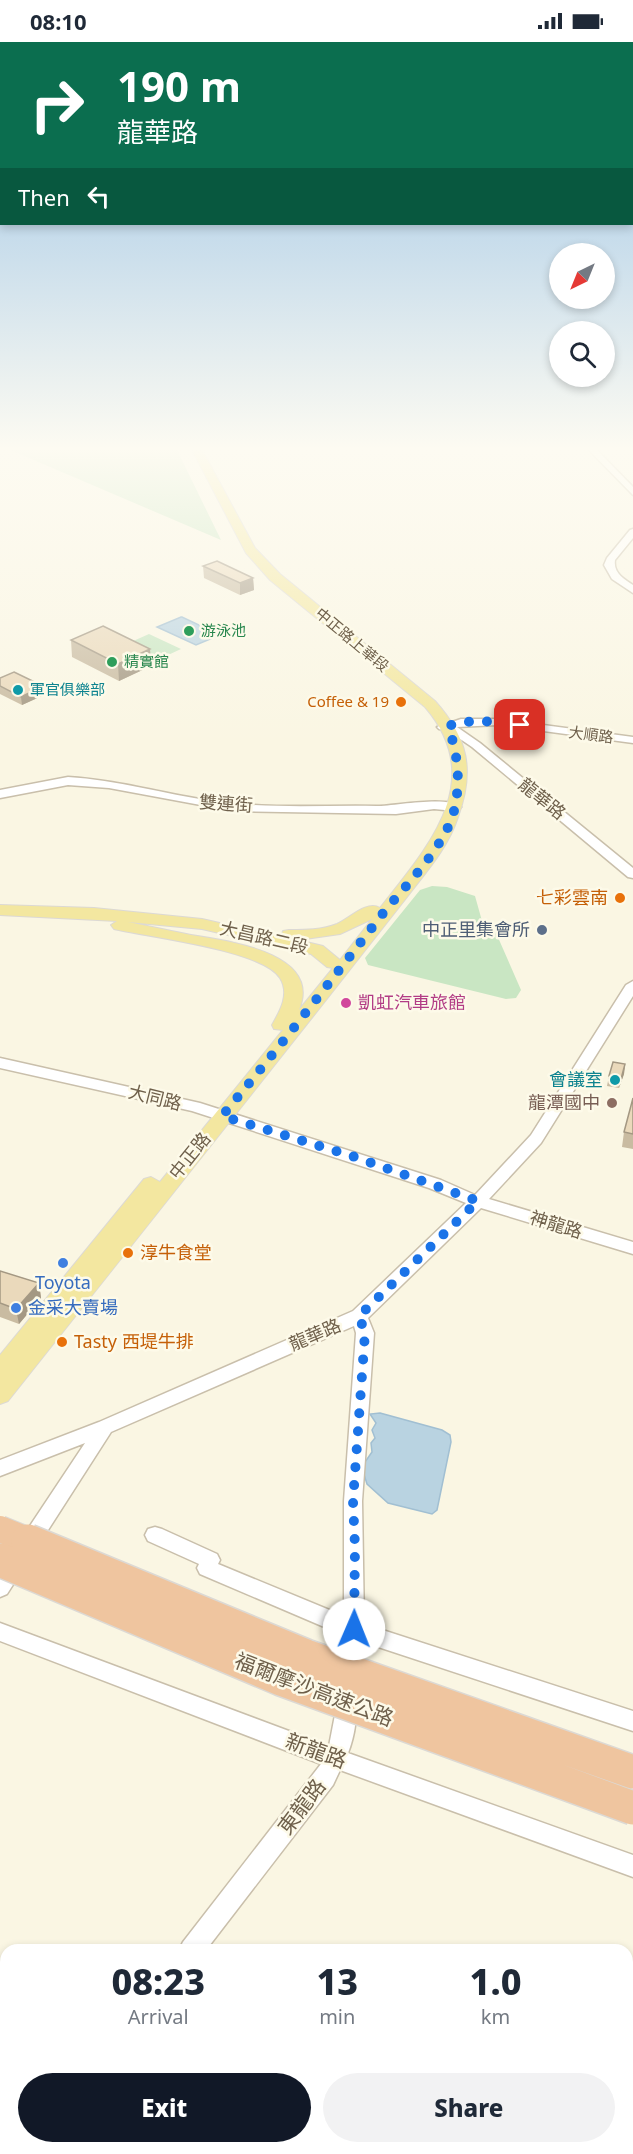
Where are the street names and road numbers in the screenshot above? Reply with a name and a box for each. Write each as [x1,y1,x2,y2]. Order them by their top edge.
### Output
street label: 中正路上華段 [312,603,394,676]
street label: 大順路 [568,721,615,747]
street label: 龍華路 [514,772,571,825]
street label: 雙連街 [198,789,254,817]
street label: 大昌路二段 [218,915,311,959]
street label: 大同路 [126,1079,184,1115]
street label: 中正路 [163,1127,216,1184]
street label: 神龍路 [527,1205,586,1243]
street label: 龍華路 [285,1312,344,1356]
street label: 福爾摩沙高速公路 [231,1646,398,1732]
street label: 新龍路 [282,1726,351,1774]
street label: 東龍路 [271,1773,331,1840]

